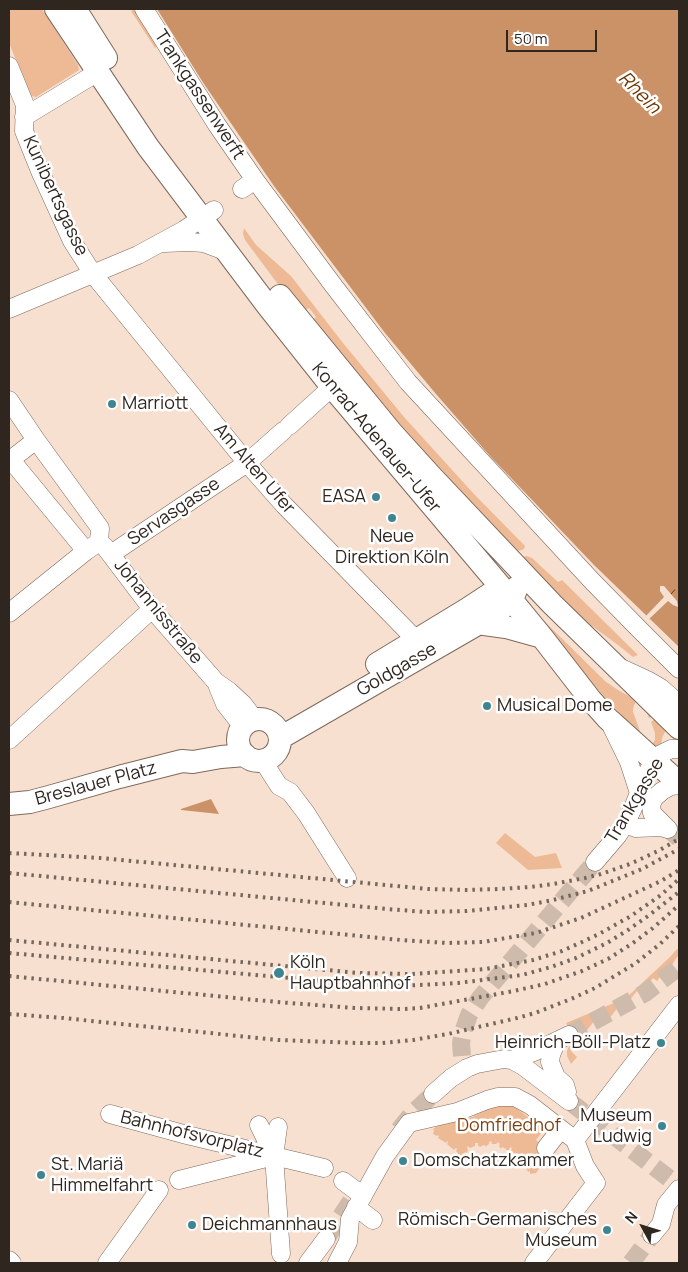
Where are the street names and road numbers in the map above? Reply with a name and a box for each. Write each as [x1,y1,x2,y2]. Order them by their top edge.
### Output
street label: Trankgassenwerft [149,26,249,164]
street label: Kunibertsgasse [18,133,92,259]
street label: Konrad-Adenauer-Ufer [307,359,445,517]
street label: Am Alten Ufer [209,419,299,519]
street label: Servasgasse [124,473,224,551]
street label: Johannisstraße [109,555,207,669]
street label: Goldgasse [353,639,441,701]
street label: Trankgasse [601,754,669,848]
street label: Breslauer Platz [33,757,159,811]
street label: Bahnhofsvorplatz [118,1107,266,1163]

